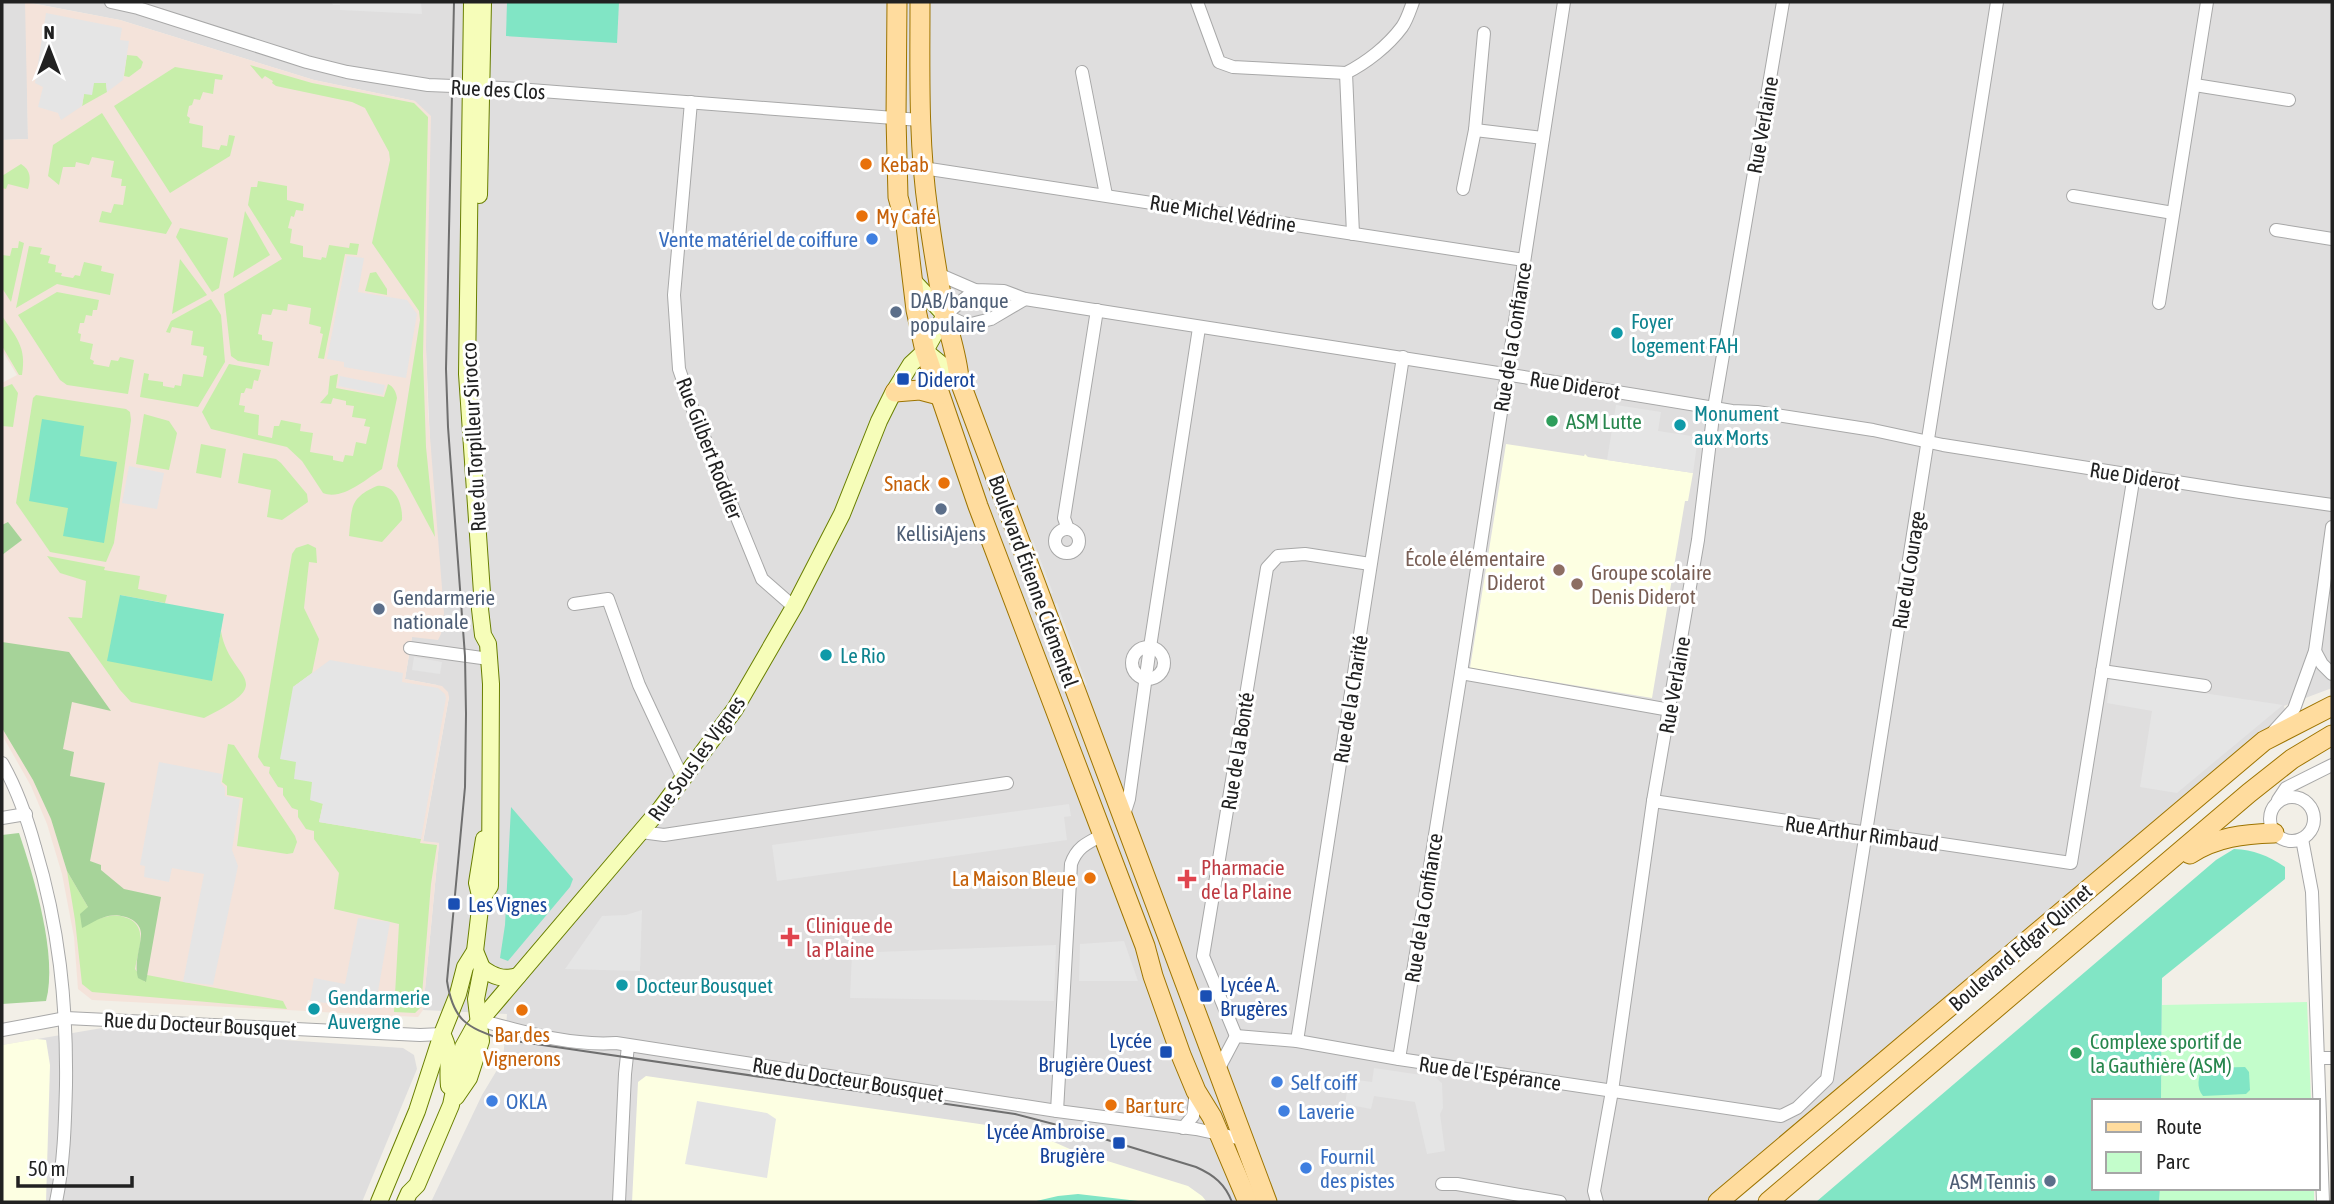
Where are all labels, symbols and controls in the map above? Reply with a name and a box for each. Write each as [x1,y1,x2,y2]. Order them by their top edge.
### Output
north arrow [14,14,84,84]
text: N [43,21,55,43]
street label: Rue Verlaine [1742,74,1782,176]
street label: Rue des Clos [450,75,546,103]
place label: Kebab [880,152,929,176]
marker: Kebab [858,156,874,172]
street label: Rue Michel Védrine [1148,190,1298,236]
place label: My Café [876,204,936,228]
marker: My Café [854,208,870,224]
place label: Vente matériel de coiffure [659,227,858,251]
marker: Vente matériel de coiffure [864,231,880,247]
street label: Rue de la Confiance [1488,261,1536,413]
place label: DAB/banque populaire [910,288,1009,336]
marker: DAB/banque populaire [888,304,904,320]
place label: Foyer logement FAH [1631,309,1739,357]
marker: Foyer logement FAH [1609,325,1625,341]
street label: Rue du Torpilleur Sirocco [456,342,490,532]
street label: Rue Diderot [1528,366,1622,404]
place label: Diderot [917,367,975,391]
marker: Diderot [895,371,911,387]
street label: Rue Gilbert Roddier [672,374,748,523]
place label: Monument aux Morts [1694,401,1779,449]
place label: ASM Lutte [1566,409,1642,433]
marker: ASM Lutte [1544,413,1560,429]
marker: Monument aux Morts [1672,417,1688,433]
street label: Rue Diderot [2088,457,2182,495]
place label: Snack [884,471,930,495]
street label: Boulevard Étienne Clémentel [984,472,1084,691]
marker: Snack [936,475,952,491]
marker: KellisiAjens [933,501,949,517]
street label: Rue du Courage [1887,509,1929,631]
place label: KellisiAjens [896,521,986,545]
place label: École élémentaire Diderot [1405,546,1545,594]
place label: Groupe scolaire Denis Diderot [1591,560,1712,608]
marker: École élémentaire Diderot [1551,562,1567,578]
marker: Groupe scolaire Denis Diderot [1569,576,1585,592]
place label: Gendarmerie nationale [393,585,495,633]
marker: Gendarmerie nationale [371,601,387,617]
street label: Rue de la Charité [1328,633,1372,765]
street label: Rue Verlaine [1654,634,1694,736]
place label: Le Rio [840,643,886,667]
marker: Le Rio [818,647,834,663]
street label: Rue de la Bonté [1216,690,1258,812]
street label: Rue Sous les Vignes [643,691,749,825]
street label: Rue Arthur Rimbaud [1784,810,1940,856]
street label: Rue de la Confiance [1399,832,1447,984]
place label: Pharmacie de la Plaine [1201,855,1292,903]
place label: La Maison Bleue [952,866,1076,890]
marker: La Maison Bleue [1082,870,1098,886]
marker: Pharmacie de la Plaine [1179,871,1195,887]
street label: Boulevard Edgar Quinet [1944,878,2096,1016]
place label: Les Vignes [468,892,547,916]
marker: Les Vignes [446,896,462,912]
place label: Clinique de la Plaine [806,913,893,961]
marker: Clinique de la Plaine [780,927,800,947]
place label: Lycée A. Brugères [1220,972,1288,1020]
place label: Docteur Bousquet [636,973,773,997]
marker: Docteur Bousquet [614,977,630,993]
place label: Gendarmerie Auvergne [328,985,430,1033]
marker: Lycée A. Brugères [1198,988,1214,1004]
marker: Gendarmerie Auvergne [306,1001,322,1017]
marker: Bar des Vignerons [514,1002,530,1018]
street label: Rue du Docteur Bousquet [103,1007,297,1041]
place label: Bar des Vignerons [483,1022,561,1070]
place label: Lycée Brugière Ouest [1038,1028,1152,1076]
place label: Complexe sportif de la Gauthière (ASM) [2090,1029,2242,1077]
marker: Lycée Brugière Ouest [1158,1044,1174,1060]
marker: Complexe sportif de la Gauthière (ASM) [2068,1045,2084,1061]
street label: Rue de l'Espérance [1417,1051,1563,1095]
street label: Rue du Docteur Bousquet [751,1052,945,1106]
place label: Self coiff [1291,1070,1358,1094]
marker: Self coiff [1269,1074,1285,1090]
place label: OKLA [506,1089,548,1113]
marker: OKLA [484,1093,500,1109]
place label: Bar turc [1125,1093,1184,1117]
marker: Bar turc [1103,1097,1119,1113]
place label: Laverie [1298,1099,1354,1123]
legend [2092,1099,2320,1190]
marker: Laverie [1276,1103,1292,1119]
text: Route [2156,1114,2202,1138]
place label: Lycée Ambroise Brugière [986,1119,1105,1167]
marker: Lycée Ambroise Brugière [1111,1135,1127,1151]
scale bar [18,1144,131,1188]
place label: Fournil des pistes [1320,1144,1395,1192]
text: Parc [2156,1149,2190,1173]
text: 50 m [28,1156,66,1180]
marker: Fournil des pistes [1298,1160,1314,1176]
place label: ASM Tennis [1950,1169,2036,1193]
marker: ASM Tennis [2042,1173,2058,1189]

